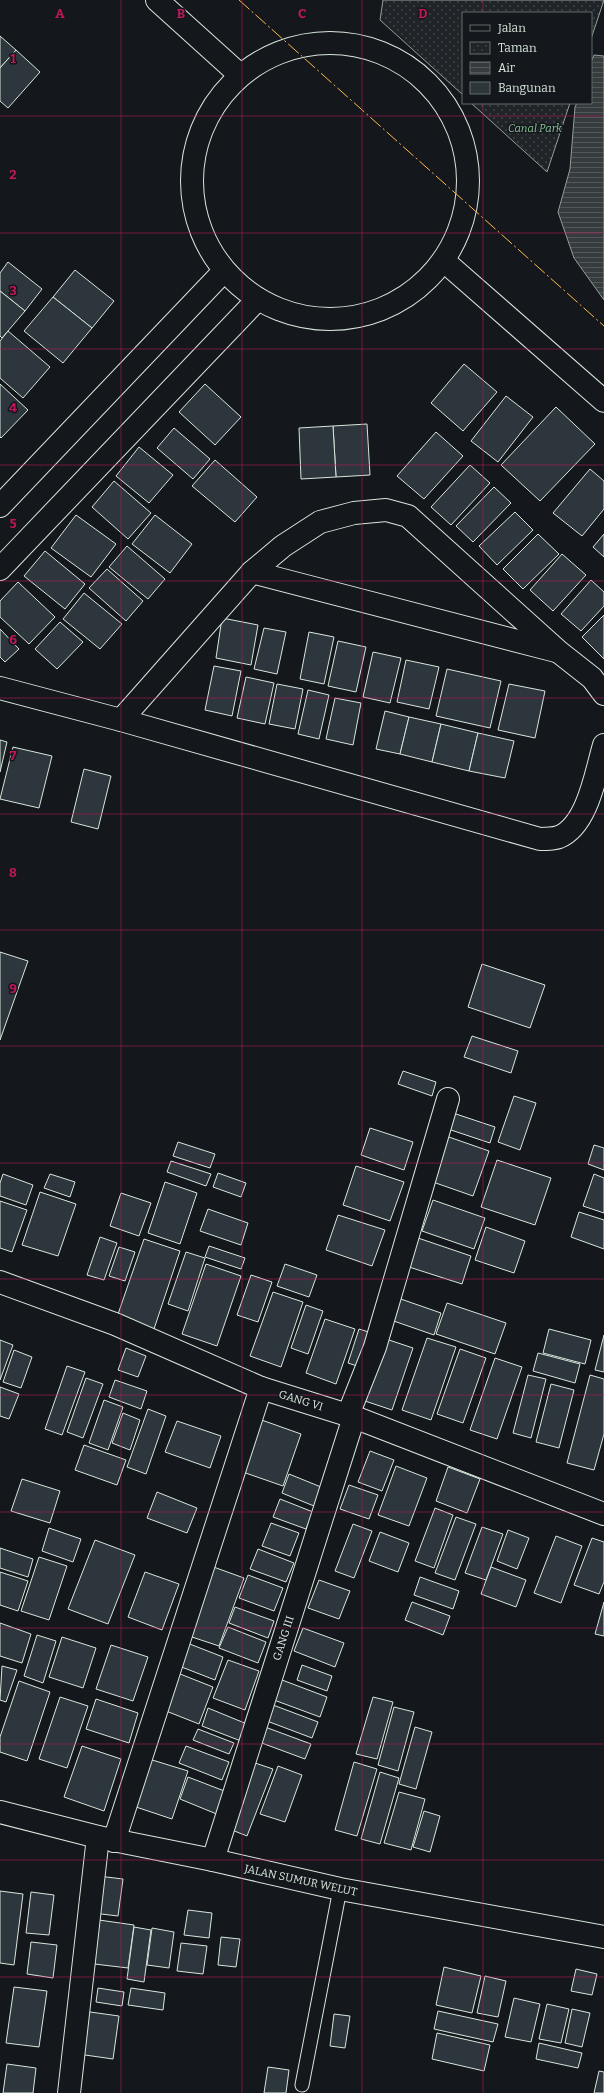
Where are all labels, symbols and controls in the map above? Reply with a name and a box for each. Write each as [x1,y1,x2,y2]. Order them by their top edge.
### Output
text: A [55,6,65,21]
text: B [177,6,185,21]
text: C [298,6,306,21]
text: D [418,6,428,21]
legend [462,12,592,104]
text: Jalan [497,21,526,35]
text: Taman [498,41,537,55]
text: 1 [10,51,16,66]
text: Air [498,61,516,75]
text: Bangunan [498,81,556,95]
park label: Canal Park [508,122,563,135]
text: 2 [9,167,17,182]
text: 3 [9,283,17,298]
text: 4 [9,400,17,415]
text: 5 [9,516,17,531]
text: 6 [9,632,17,647]
text: 7 [10,748,17,763]
text: 8 [9,865,17,880]
text: 9 [9,981,17,996]
street label: GANG VI [277,1388,325,1413]
street label: GANG III [270,1614,297,1662]
street label: JALAN SUMUR WELUT [242,1862,359,1899]

